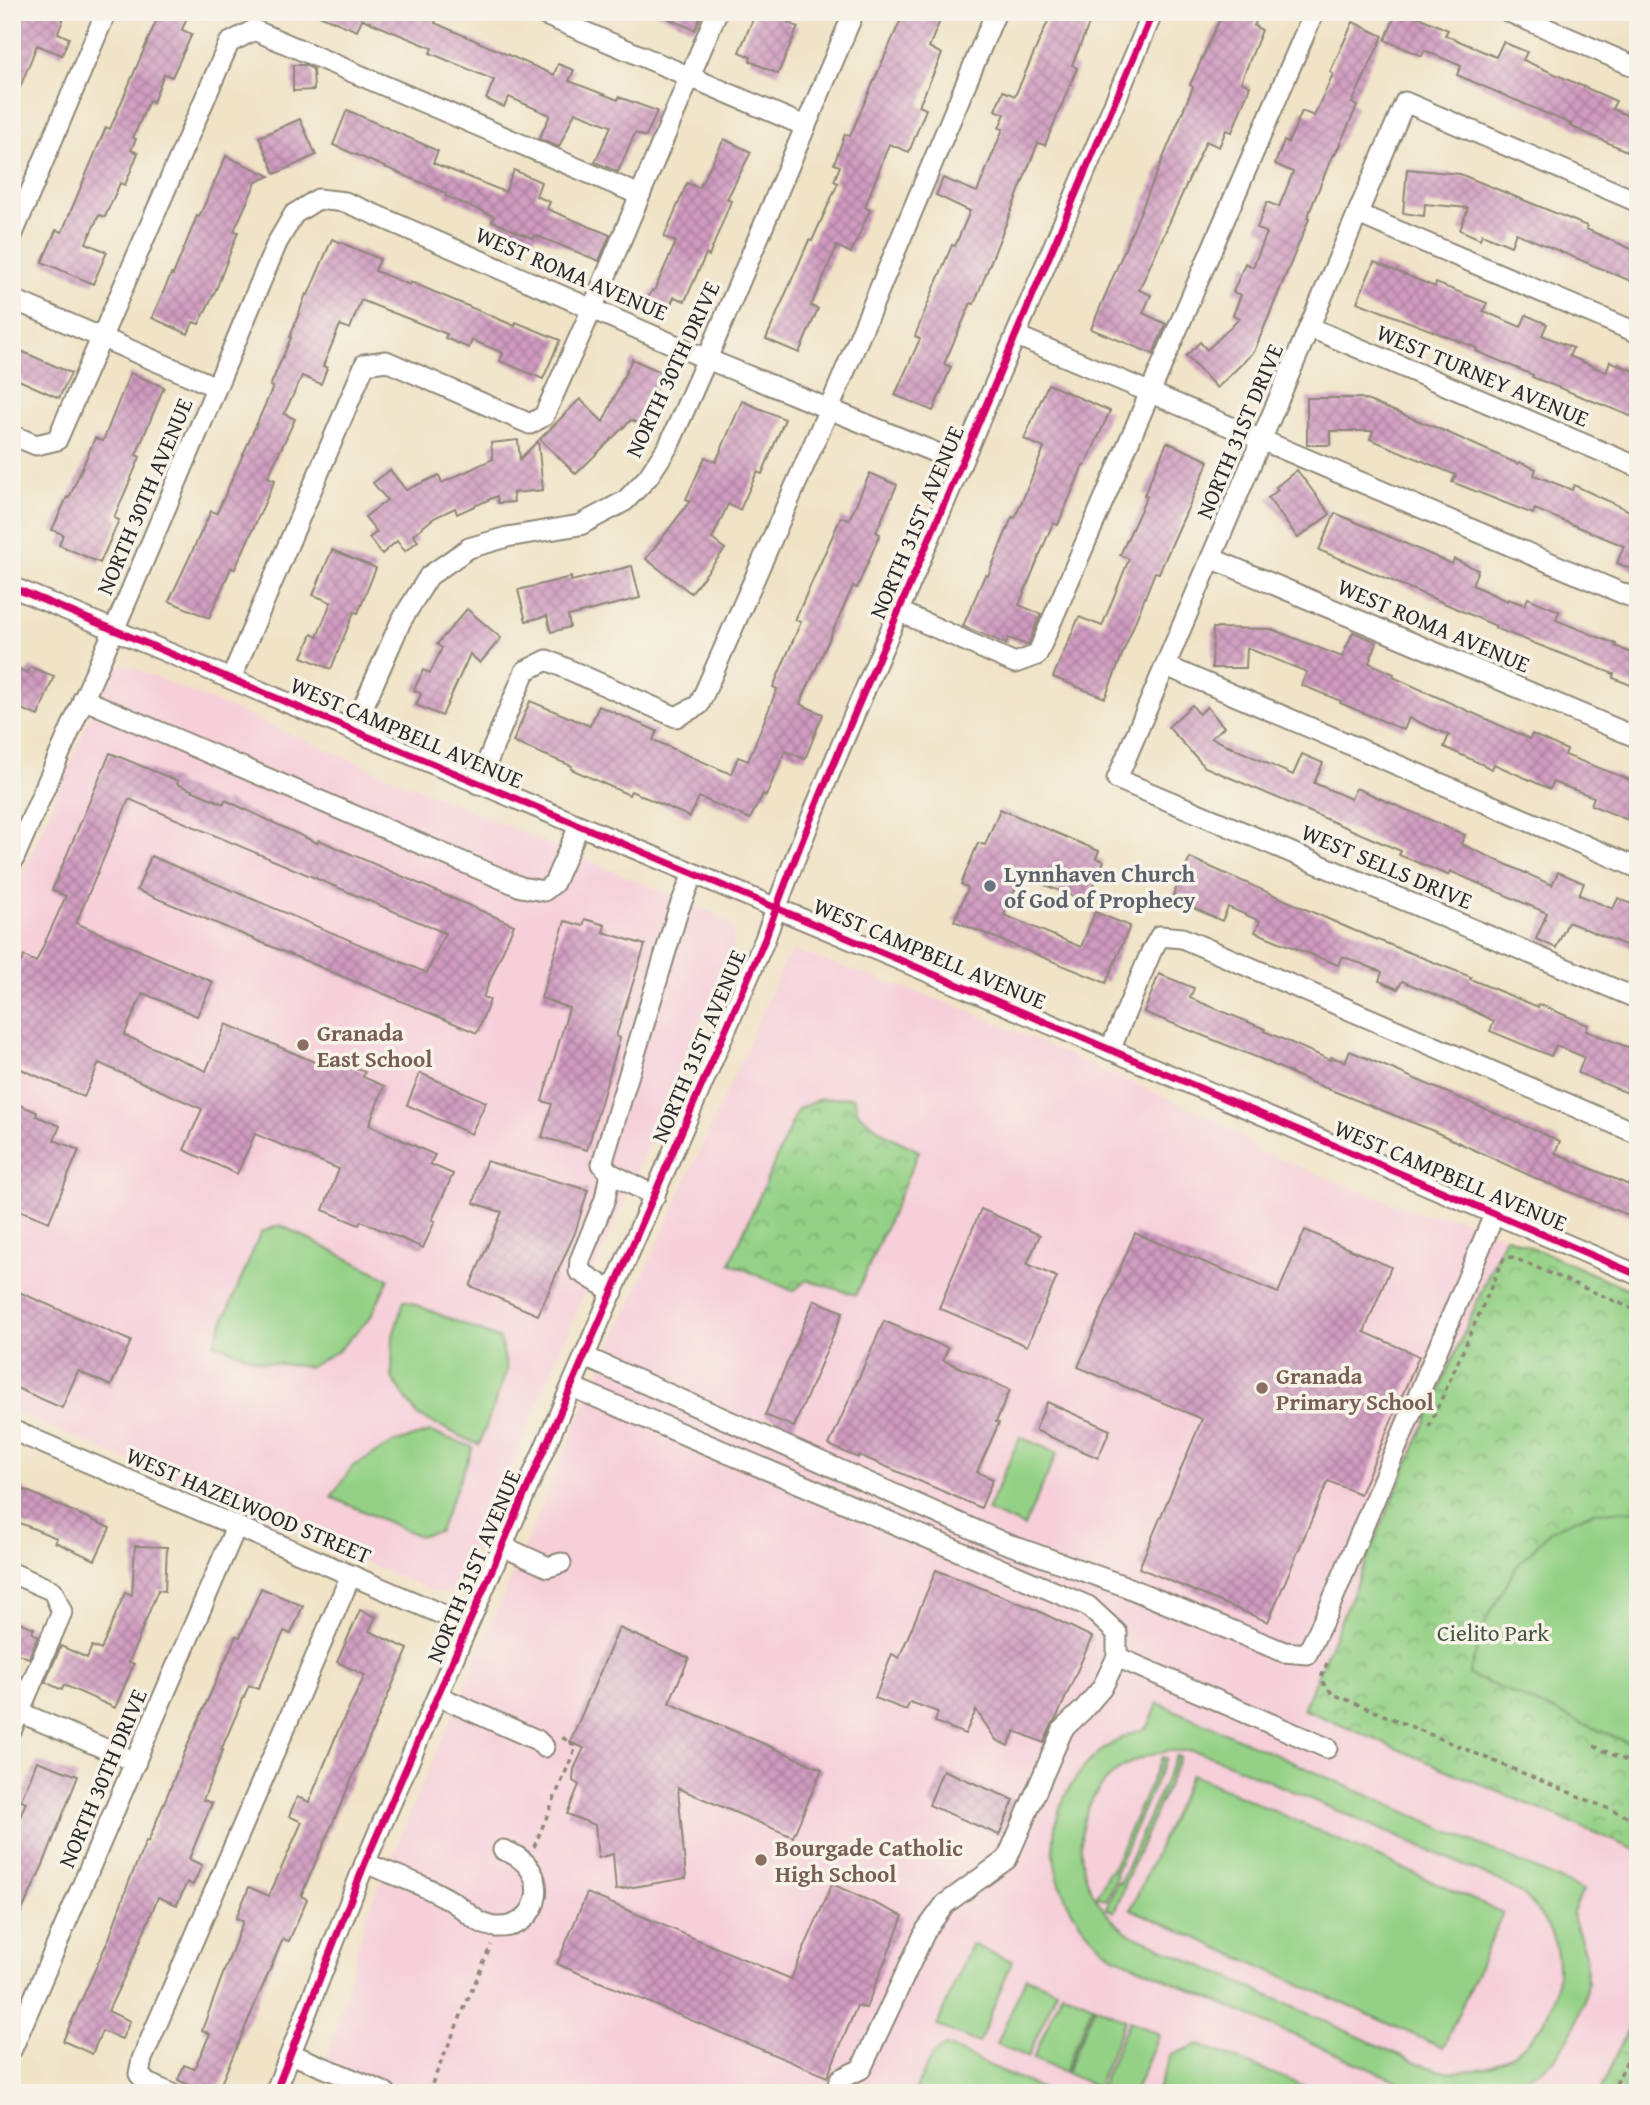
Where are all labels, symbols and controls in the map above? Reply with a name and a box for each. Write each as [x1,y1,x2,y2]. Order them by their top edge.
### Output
street label: WEST ROMA AVENUE [471,218,673,328]
street label: NORTH 30TH DRIVE [617,275,727,463]
street label: WEST TURNEY AVENUE [1372,315,1594,435]
street label: NORTH 31ST DRIVE [1187,338,1291,524]
street label: NORTH 30TH AVENUE [88,392,200,600]
street label: NORTH 31ST AVENUE [860,420,972,624]
street label: WEST ROMA AVENUE [1333,570,1535,680]
street label: WEST CAMPBELL AVENUE [285,668,529,796]
street label: WEST SELLS DRIVE [1296,815,1478,917]
place label: Lynnhaven Church of God of Prophecy [1004,857,1196,916]
marker: Lynnhaven Church of God of Prophecy [982,878,998,894]
street label: WEST CAMPBELL AVENUE [808,889,1052,1017]
street label: NORTH 31ST AVENUE [642,944,754,1148]
place label: Granada East School [317,1016,432,1075]
marker: Granada East School [295,1037,311,1053]
street label: WEST CAMPBELL AVENUE [1329,1111,1573,1239]
place label: Granada Primary School [1276,1359,1434,1418]
marker: Granada Primary School [1254,1380,1270,1396]
street label: WEST HAZELWOOD STREET [121,1438,377,1572]
street label: NORTH 31ST AVENUE [417,1464,529,1668]
park label: Cielito Park [1437,1616,1549,1649]
street label: NORTH 30TH DRIVE [49,1683,155,1873]
place label: Bourgade Catholic High School [775,1831,963,1890]
marker: Bourgade Catholic High School [753,1852,769,1868]

